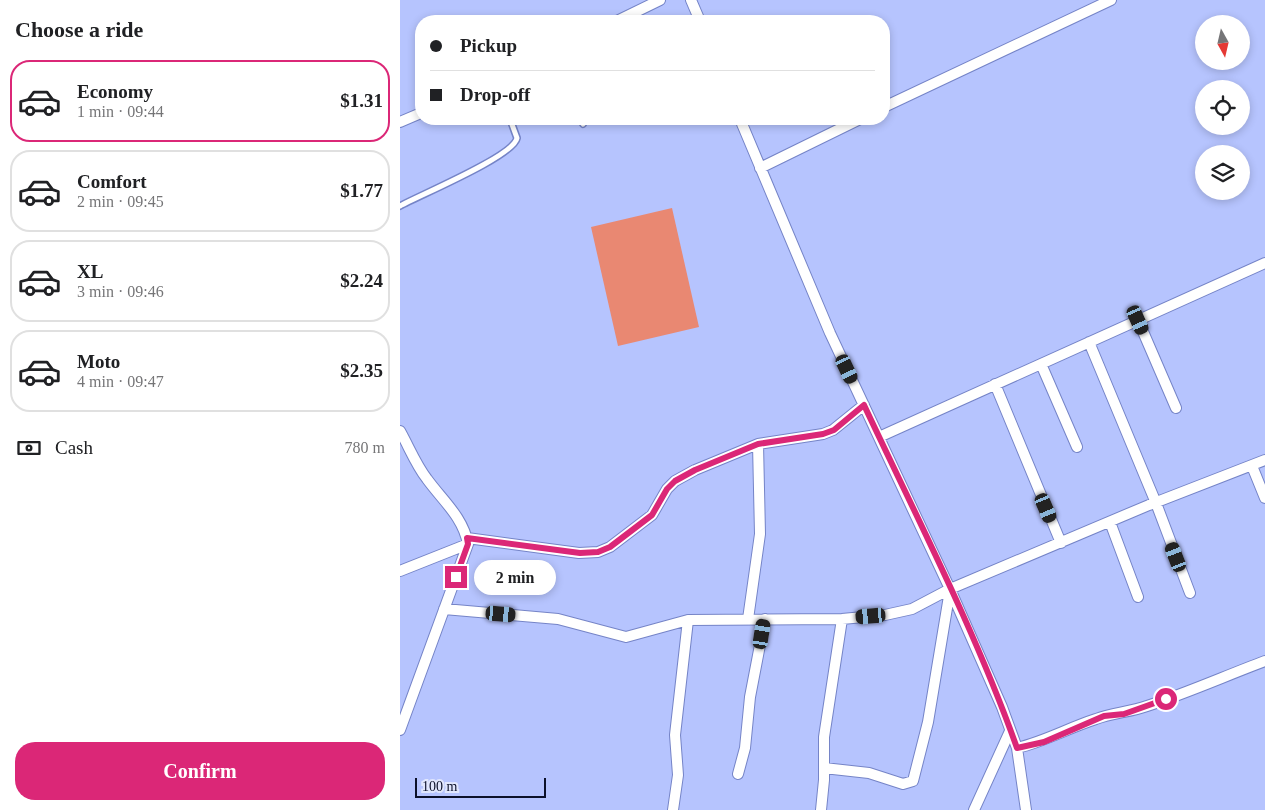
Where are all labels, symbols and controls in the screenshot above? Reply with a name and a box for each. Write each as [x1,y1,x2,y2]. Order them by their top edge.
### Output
north arrow [1195,15,1250,70]
map controls [1195,15,1250,200]
text: Choose a ride [15,17,143,42]
text: Pickup [460,35,517,56]
icon: car [17,79,62,124]
button: locate [1195,80,1250,135]
text: Economy [77,81,153,102]
text: Drop-off [460,84,530,105]
text: $1.31 [340,90,383,111]
text: 1 min · 09:44 [77,103,164,120]
button: layers [1195,145,1250,200]
icon: car [17,169,62,214]
text: Comfort [77,171,147,192]
text: $1.77 [340,180,383,201]
text: 2 min · 09:45 [77,193,164,210]
icon: car [17,259,62,304]
text: XL [77,261,103,282]
text: $2.24 [340,270,383,291]
text: 3 min · 09:46 [77,283,164,300]
car [1125,303,1150,337]
icon: car [17,349,62,394]
text: Moto [77,351,120,372]
car [833,352,860,386]
text: $2.35 [340,360,383,381]
text: 4 min · 09:47 [77,373,164,390]
icon: cash [15,434,43,462]
text: Cash [55,437,93,458]
text: 780 m [345,439,385,456]
car [1033,491,1058,525]
car [1163,540,1188,574]
callout: 2 min [474,560,556,594]
route end [445,566,467,588]
text: 2 min [496,569,534,586]
car [485,605,516,623]
car [855,607,886,625]
car [752,618,771,650]
route start [1155,688,1177,710]
button: Confirm [15,742,385,800]
scale bar [415,775,546,798]
text: 100 m [422,779,457,794]

